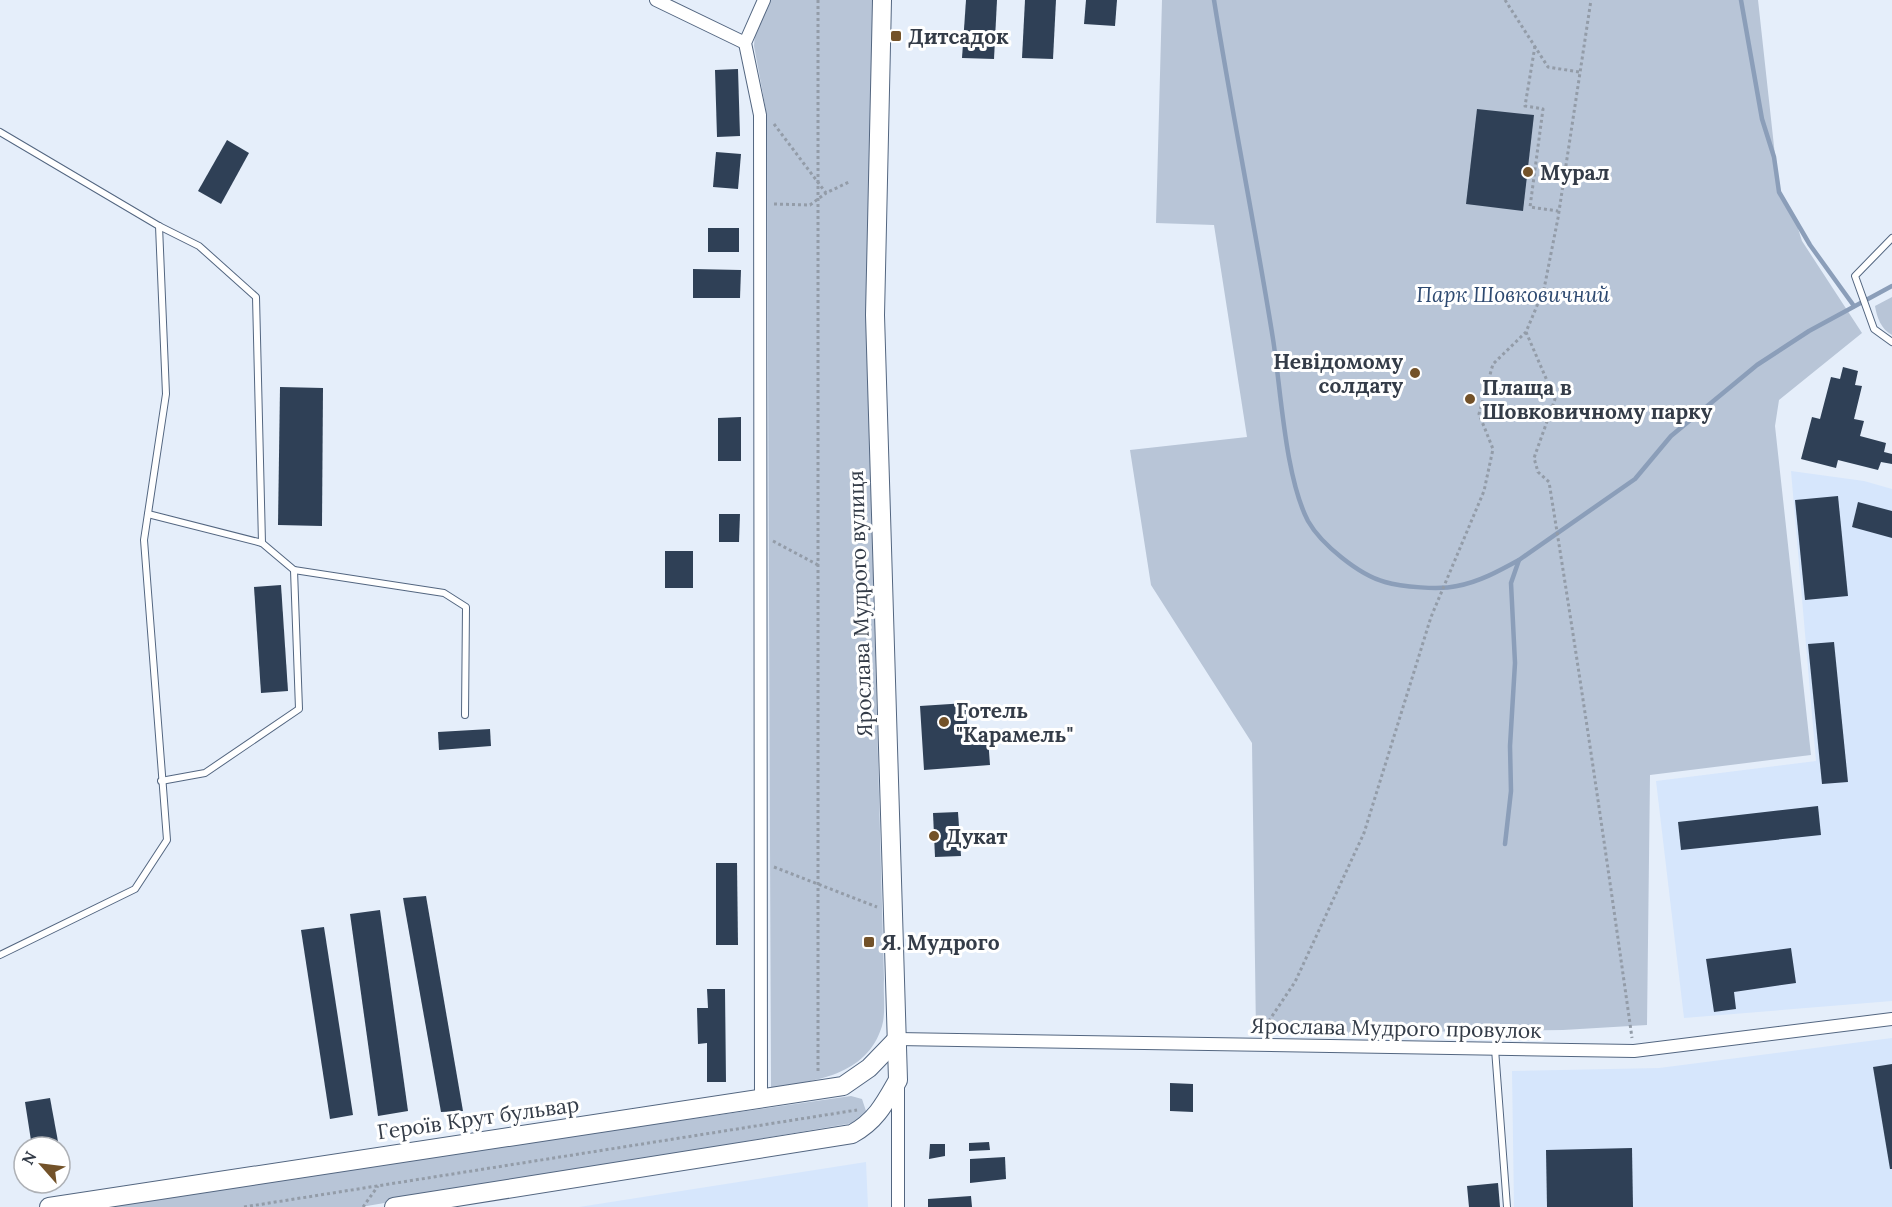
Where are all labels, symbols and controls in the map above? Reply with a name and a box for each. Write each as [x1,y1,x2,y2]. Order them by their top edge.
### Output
place label: Дитсадок [908,23,1009,50]
marker: Дитсадок [889,29,903,43]
place label: Мурал [1540,159,1610,186]
marker: Мурал [1521,165,1535,179]
park label: Парк Шовковичний [1416,281,1610,308]
place label: Невідомому солдату [1273,348,1403,399]
marker: Невідомому солдату [1408,366,1422,380]
place label: Плаща в Шовковичному парку [1482,374,1713,425]
marker: Плаща в Шовковичному парку [1463,392,1477,406]
street label: Ярослава Мудрого вулиця [842,470,878,738]
place label: Готель "Карамель" [956,697,1073,748]
marker: Готель "Карамель" [937,715,951,729]
place label: Дукат [946,823,1008,850]
marker: Дукат [927,829,941,843]
place label: Я. Мудрого [881,929,1000,956]
marker: Я. Мудрого [862,935,876,949]
street label: Ярослава Мудрого провулок [1250,1012,1542,1044]
street label: Героїв Крут бульвар [375,1090,581,1146]
north arrow [12,1135,72,1195]
text: N [17,1148,40,1168]

